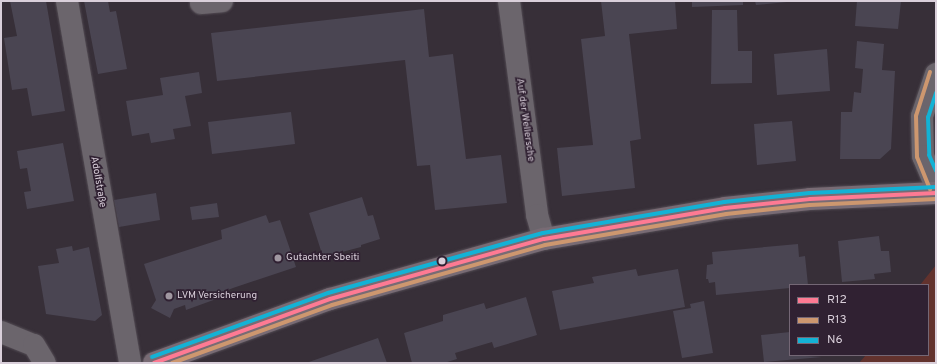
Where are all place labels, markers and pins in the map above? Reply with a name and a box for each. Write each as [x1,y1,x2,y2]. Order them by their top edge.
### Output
place label: Gutachter Sbeiti [286,252,359,264]
marker: Gutachter Sbeiti [273,253,283,263]
unlabelled marker [437,256,447,266]
place label: LVM Versicherung [177,290,258,302]
marker: LVM Versicherung [164,291,174,301]

